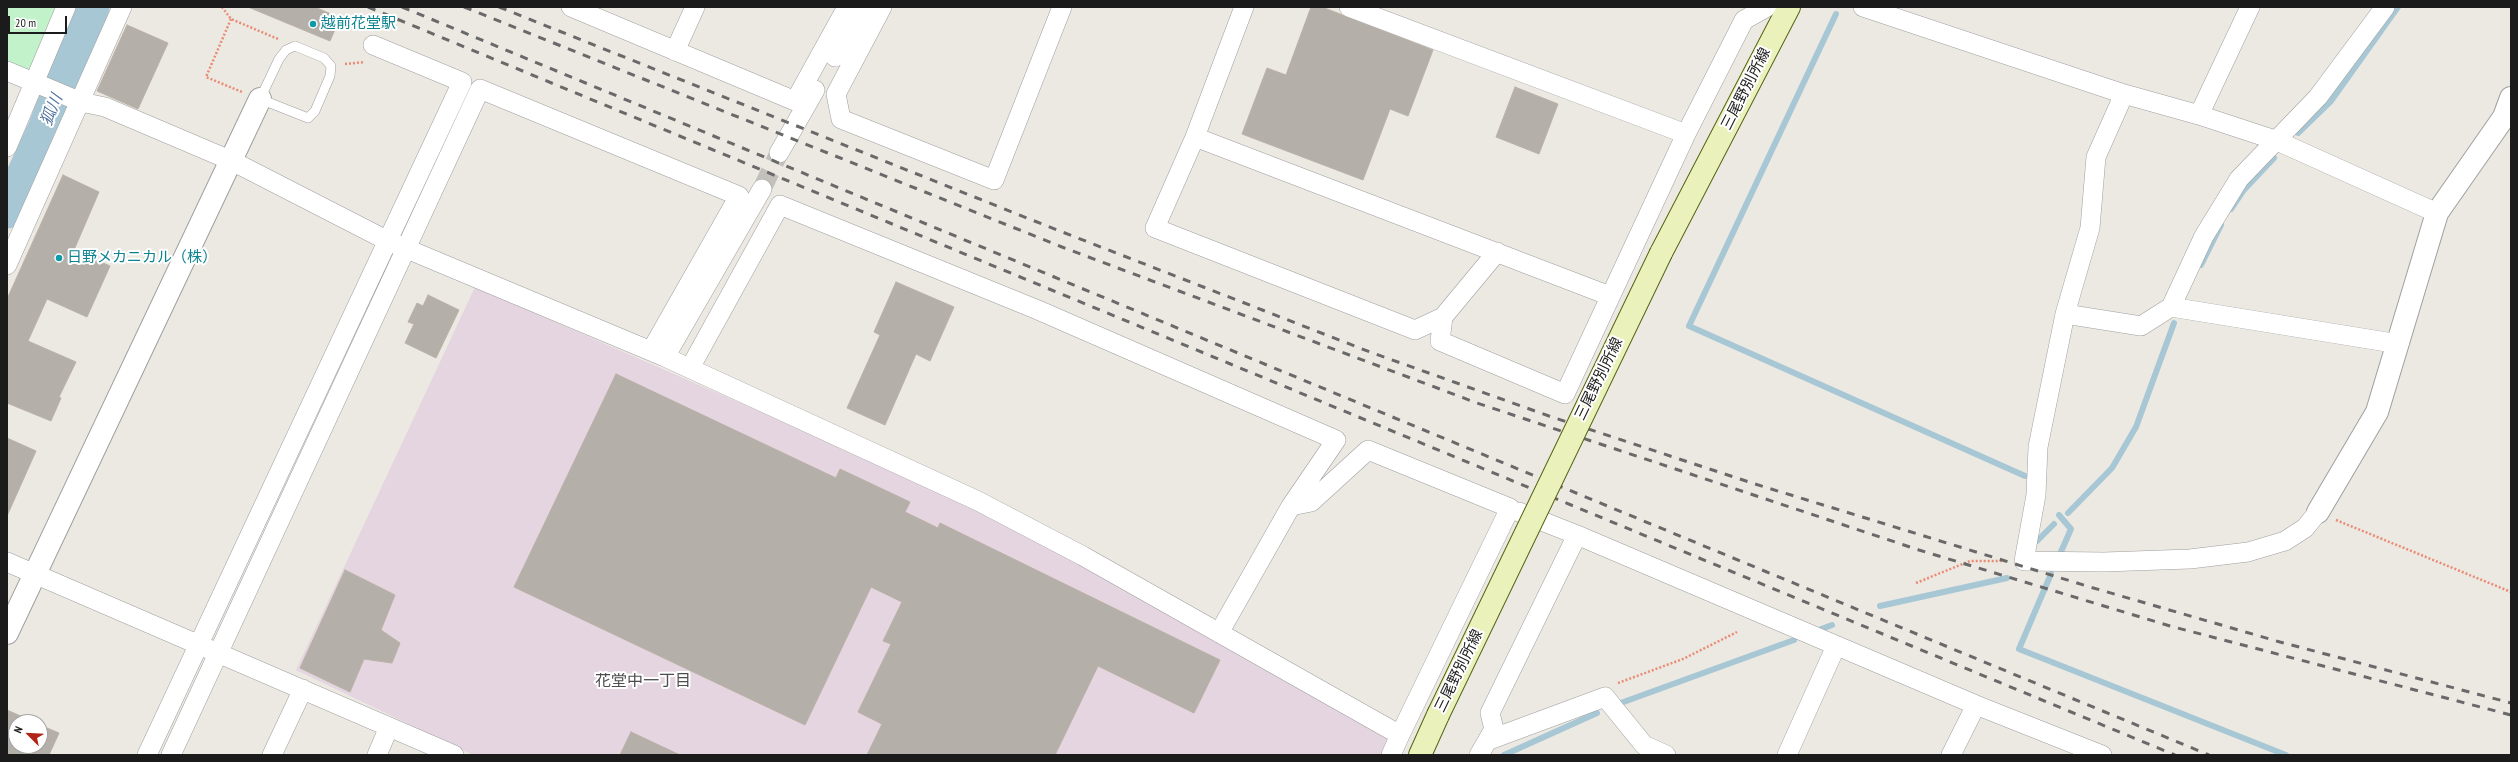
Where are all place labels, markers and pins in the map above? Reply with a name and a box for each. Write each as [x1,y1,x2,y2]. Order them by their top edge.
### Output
place label: 越前花堂駅 [321,15,396,33]
marker: 越前花堂駅 [308,19,318,29]
place label: 日野メカニカル（株） [67,249,217,267]
marker: 日野メカニカル（株） [54,253,64,263]

